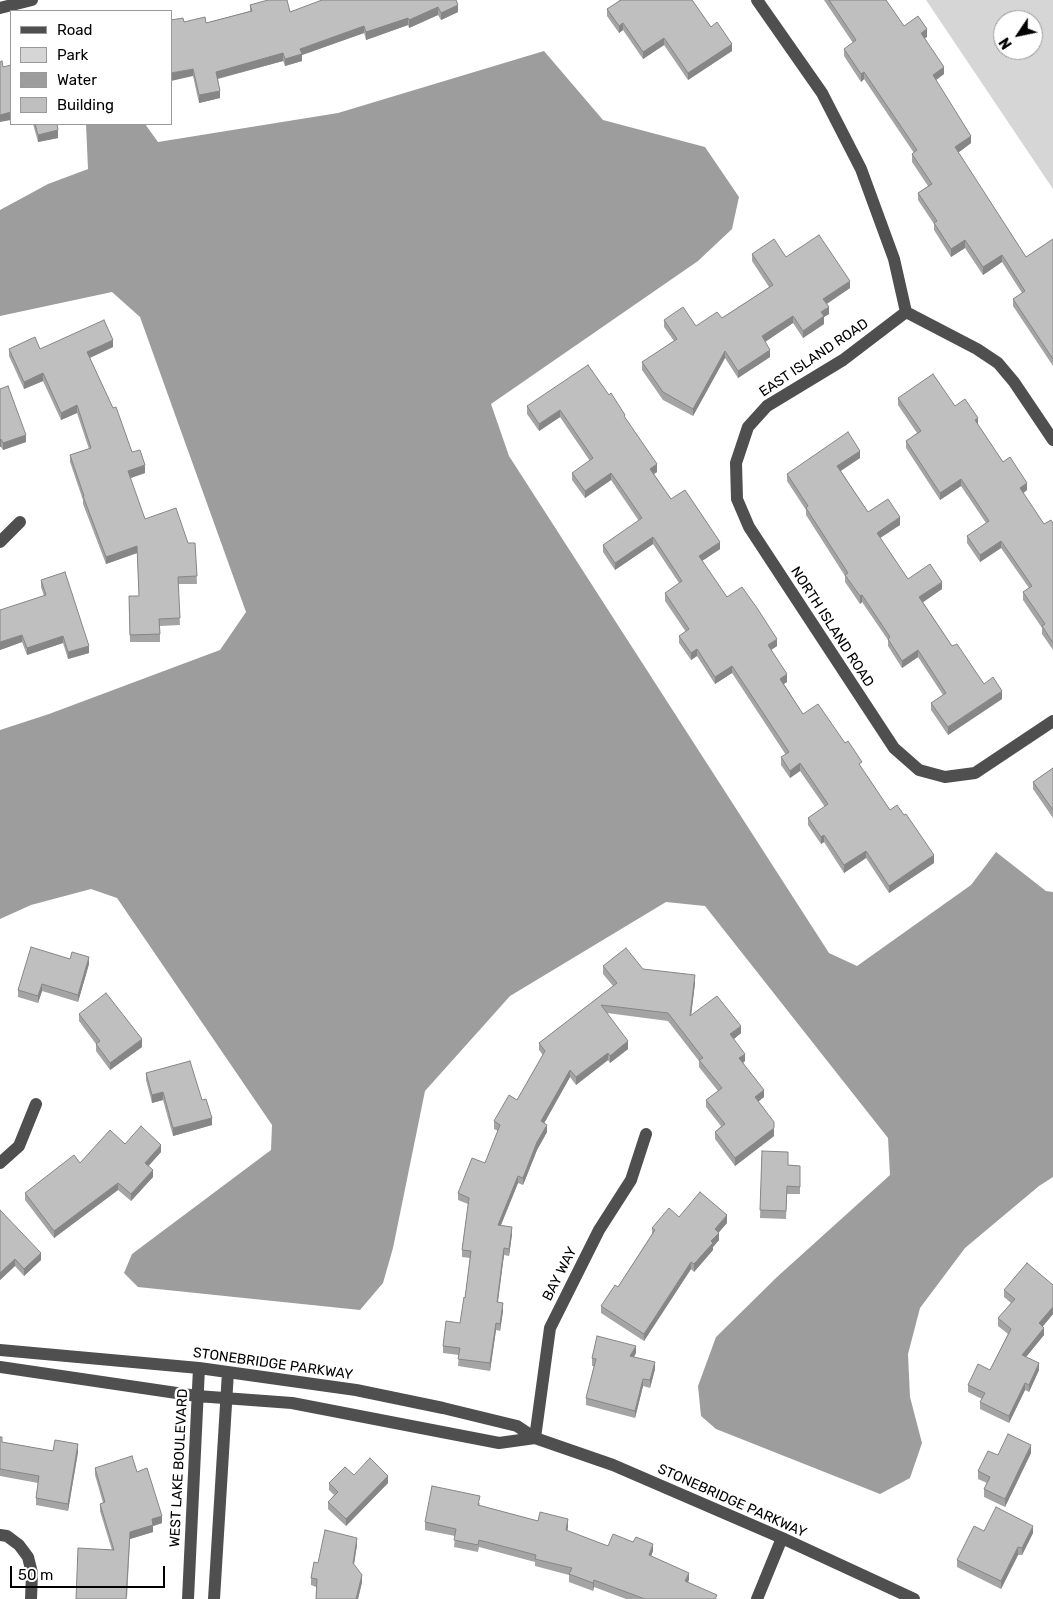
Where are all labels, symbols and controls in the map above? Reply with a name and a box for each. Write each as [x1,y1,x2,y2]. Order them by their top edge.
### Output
legend [10,10,172,125]
north arrow [993,10,1043,60]
text: Road [57,21,93,39]
text: N [996,34,1016,52]
text: Park [57,46,88,64]
text: Water [57,71,97,89]
text: Building [57,96,114,114]
street label: EAST ISLAND ROAD [756,315,872,401]
street label: NORTH ISLAND ROAD [787,564,877,690]
street label: BAY WAY [539,1244,581,1304]
street label: STONEBRIDGE PARKWAY [192,1344,354,1384]
street label: WEST LAKE BOULEVARD [166,1388,192,1548]
street label: STONEBRIDGE PARKWAY [655,1461,809,1541]
scale bar [12,1556,168,1588]
text: 50 m [18,1566,53,1584]

